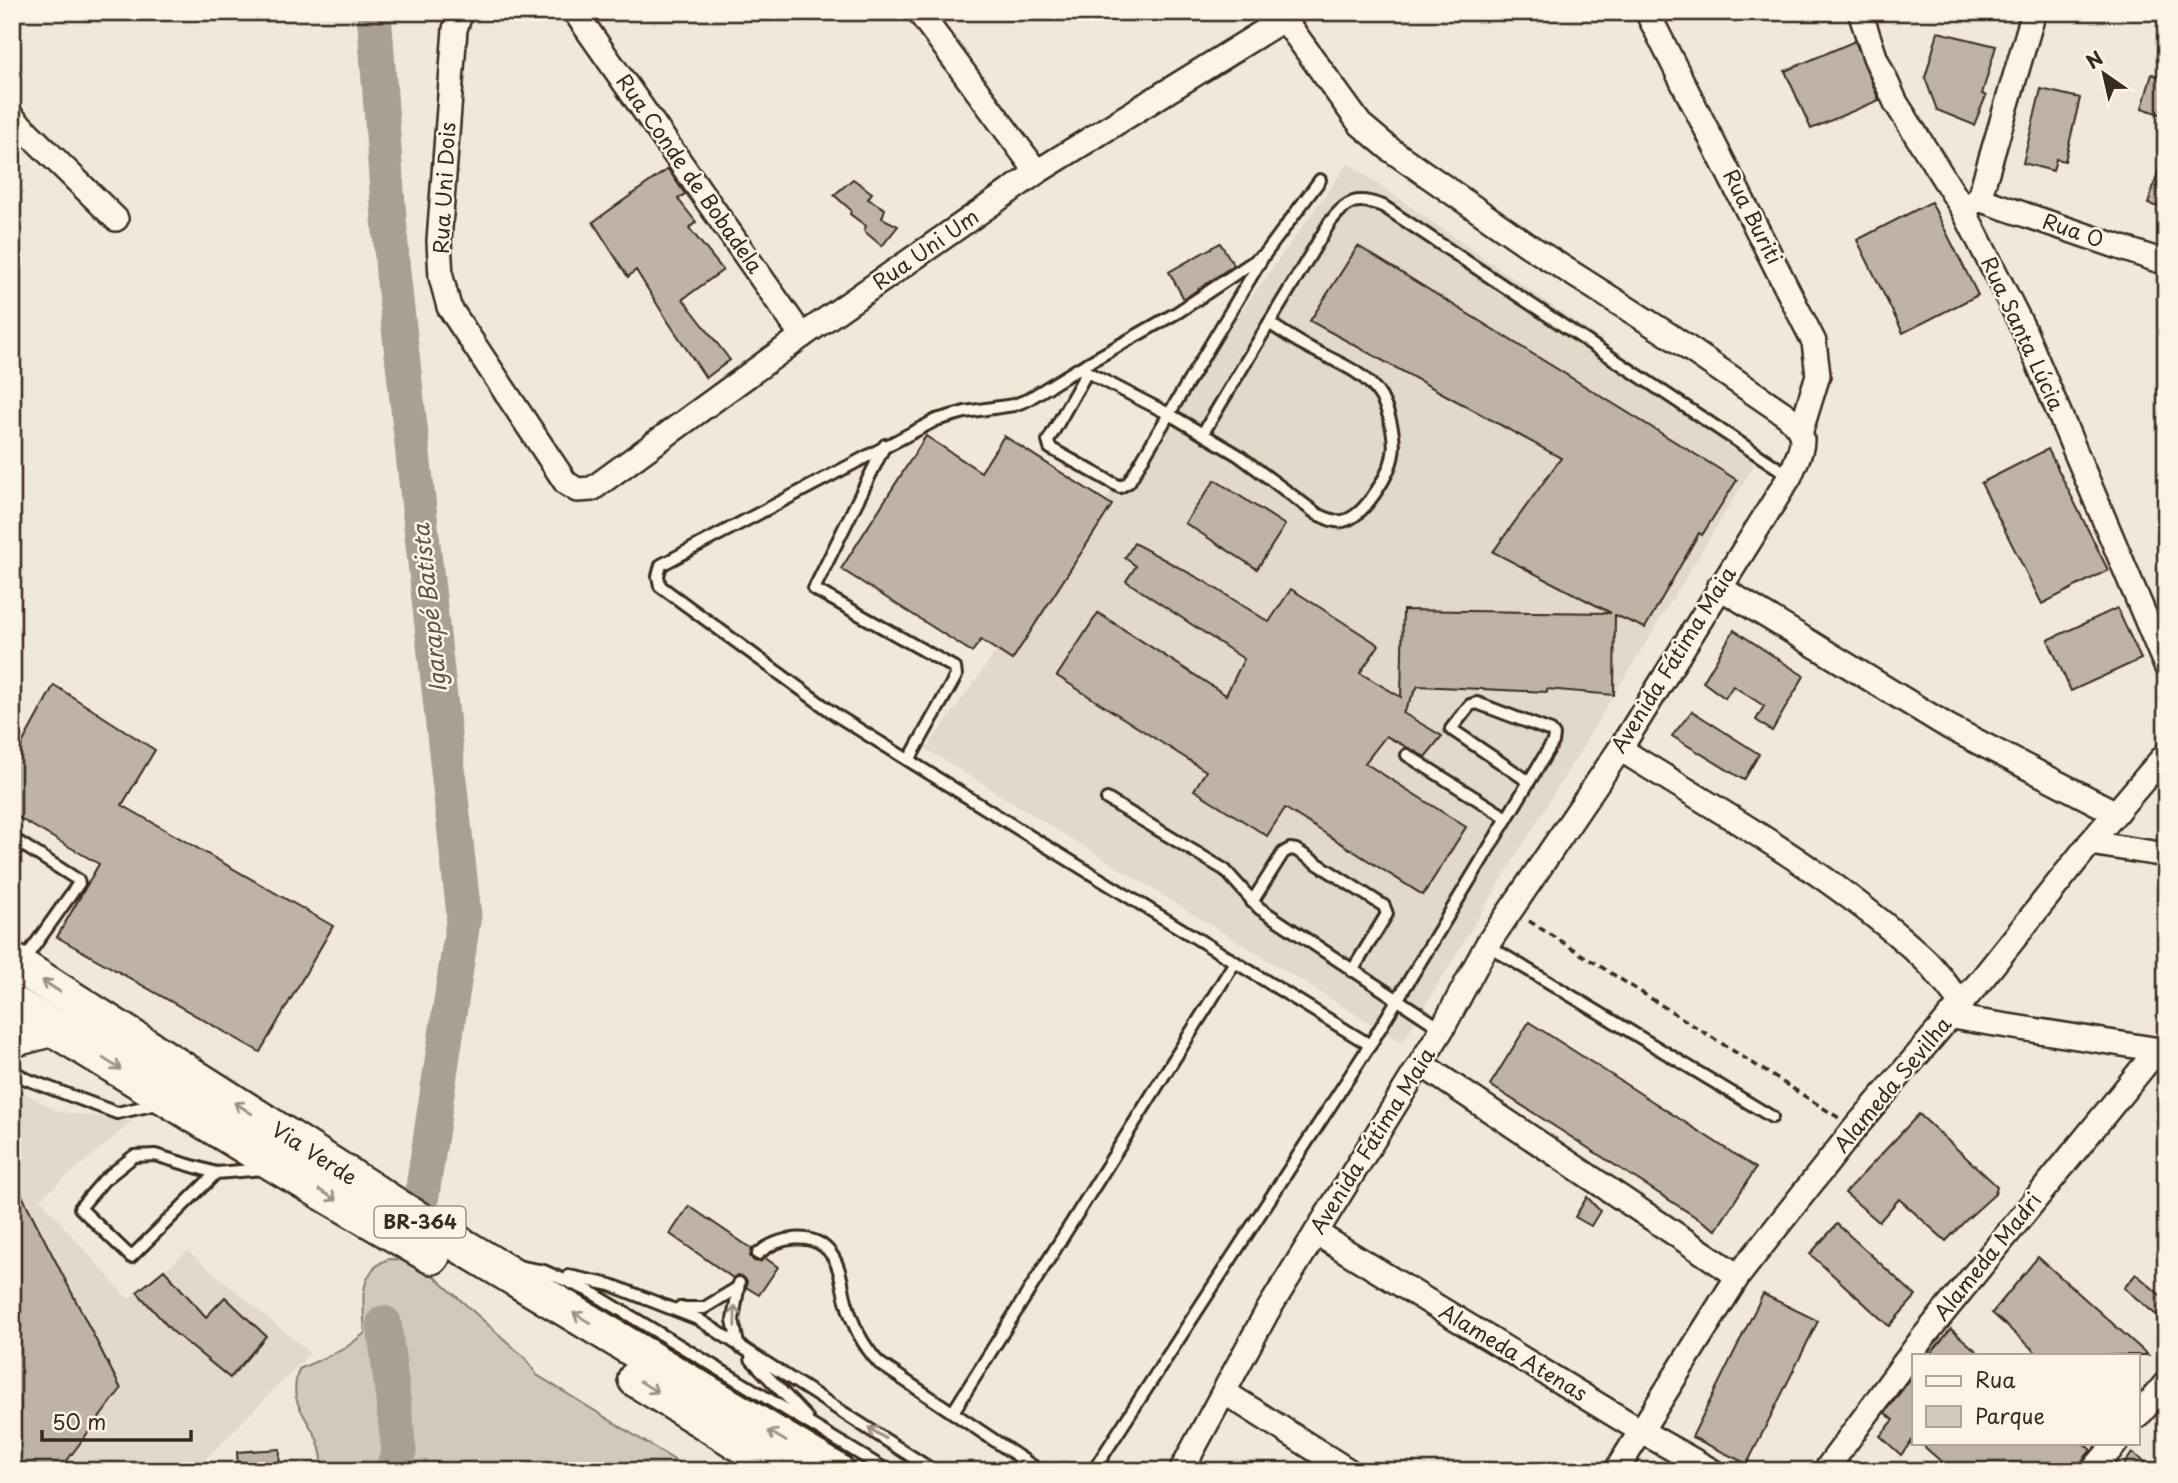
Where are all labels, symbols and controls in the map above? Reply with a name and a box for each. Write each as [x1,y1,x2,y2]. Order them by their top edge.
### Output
north arrow [2070,38,2140,108]
text: N [2080,43,2108,75]
street label: Rua Conde de Bobadela [609,66,772,279]
street label: Rua Uni Dois [424,121,462,255]
street label: Rua Buriti [1716,163,1791,269]
street label: Rua Uni Um [865,200,985,297]
street label: Rua O [2039,204,2109,254]
street label: Rua Santa Lúcia [1974,251,2074,416]
water label: Igarapé Batista [402,520,455,694]
street label: Avenida Fátima Maia [1602,559,1743,758]
one-way arrow [42,978,62,992]
street label: Alameda Sevilha [1825,1009,1958,1159]
street label: Avenida Fátima Maia [1301,1040,1442,1239]
one-way arrow [102,1058,122,1072]
one-way arrow [234,1101,253,1116]
street label: Via Verde [266,1112,365,1192]
street label: Alameda Madri [1925,1185,2048,1327]
one-way arrow [317,1188,337,1202]
road number: BR-364 [374,1206,466,1238]
street label: Alameda Atenas [1434,1294,1594,1408]
one-way arrow [728,1305,742,1328]
one-way arrow [573,1311,593,1325]
legend [1912,1354,2140,1444]
text: Rua [1975,1363,2016,1395]
one-way arrow [639,1380,659,1394]
scale bar [42,1399,191,1443]
text: Parque [1975,1399,2045,1431]
text: 50 m [52,1405,106,1437]
one-way arrow [868,1426,887,1441]
one-way arrow [768,1428,788,1442]

